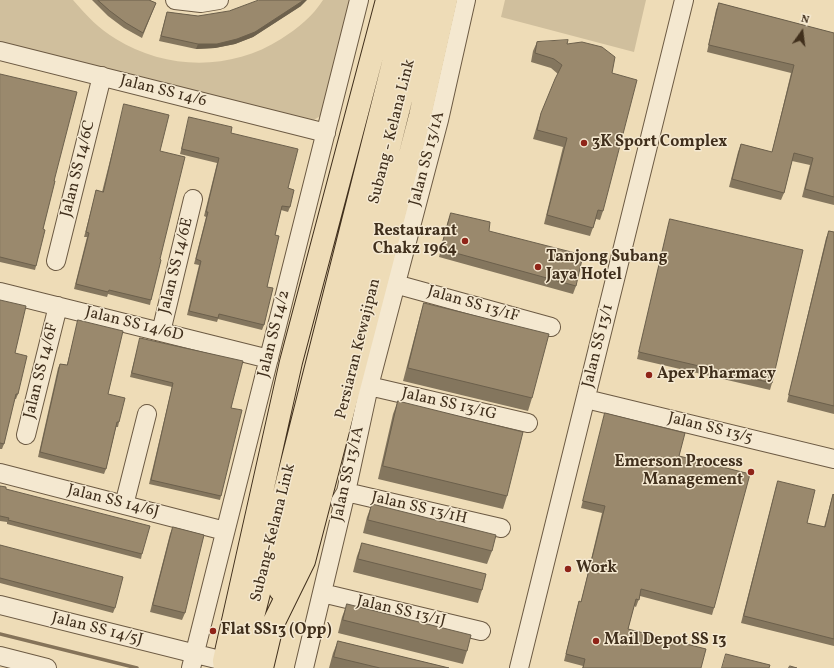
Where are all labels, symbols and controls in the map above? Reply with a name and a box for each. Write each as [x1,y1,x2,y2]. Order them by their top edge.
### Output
north arrow [782,12,822,52]
text: N [799,12,811,28]
street label: Subang - Kelana Link [366,58,420,206]
street label: Jalan SS 14/6 [118,72,208,112]
street label: Jalan SS 13/1A [406,110,450,208]
street label: Jalan SS 14/6C [58,119,100,219]
place label: 3K Sport Complex [592,133,727,153]
marker: 3K Sport Complex [579,138,589,148]
street label: Jalan SS 14/6E [156,216,198,316]
place label: Restaurant Chakz 1964 [373,222,457,260]
marker: Restaurant Chakz 1964 [460,236,470,246]
place label: Tanjong Subang Jaya Hotel [546,248,668,286]
marker: Tanjong Subang Jaya Hotel [533,262,543,272]
street label: Persiaran Kewajipan [332,277,386,421]
street label: Jalan SS 13/1F [425,283,521,327]
street label: Jalan SS 14/2 [255,289,295,379]
street label: Jalan SS 13/1 [579,302,619,390]
street label: Jalan SS 14/6D [83,304,185,346]
street label: Jalan SS 14/6F [21,321,63,421]
place label: Apex Pharmacy [657,365,776,385]
marker: Apex Pharmacy [644,370,654,380]
street label: Jalan SS 13/1G [399,385,499,425]
street label: Jalan SS 13/5 [666,409,754,449]
street label: Jalan SS 13/1A [329,425,369,523]
place label: Emerson Process Management [614,453,743,491]
street label: Subang-Kelana Link [248,462,300,604]
marker: Emerson Process Management [746,467,756,477]
street label: Jalan SS 14/6J [65,481,161,523]
street label: Jalan SS 13/1H [369,489,469,529]
place label: Work [576,559,617,579]
marker: Work [563,564,573,574]
street label: Jalan SS 13/1J [355,592,447,632]
street label: Jalan SS 14/5J [49,609,145,651]
place label: Flat SS13 (Opp) [221,621,332,641]
marker: Flat SS13 (Opp) [208,626,218,636]
place label: Mail Depot SS 13 [604,631,727,651]
marker: Mail Depot SS 13 [591,636,601,646]

